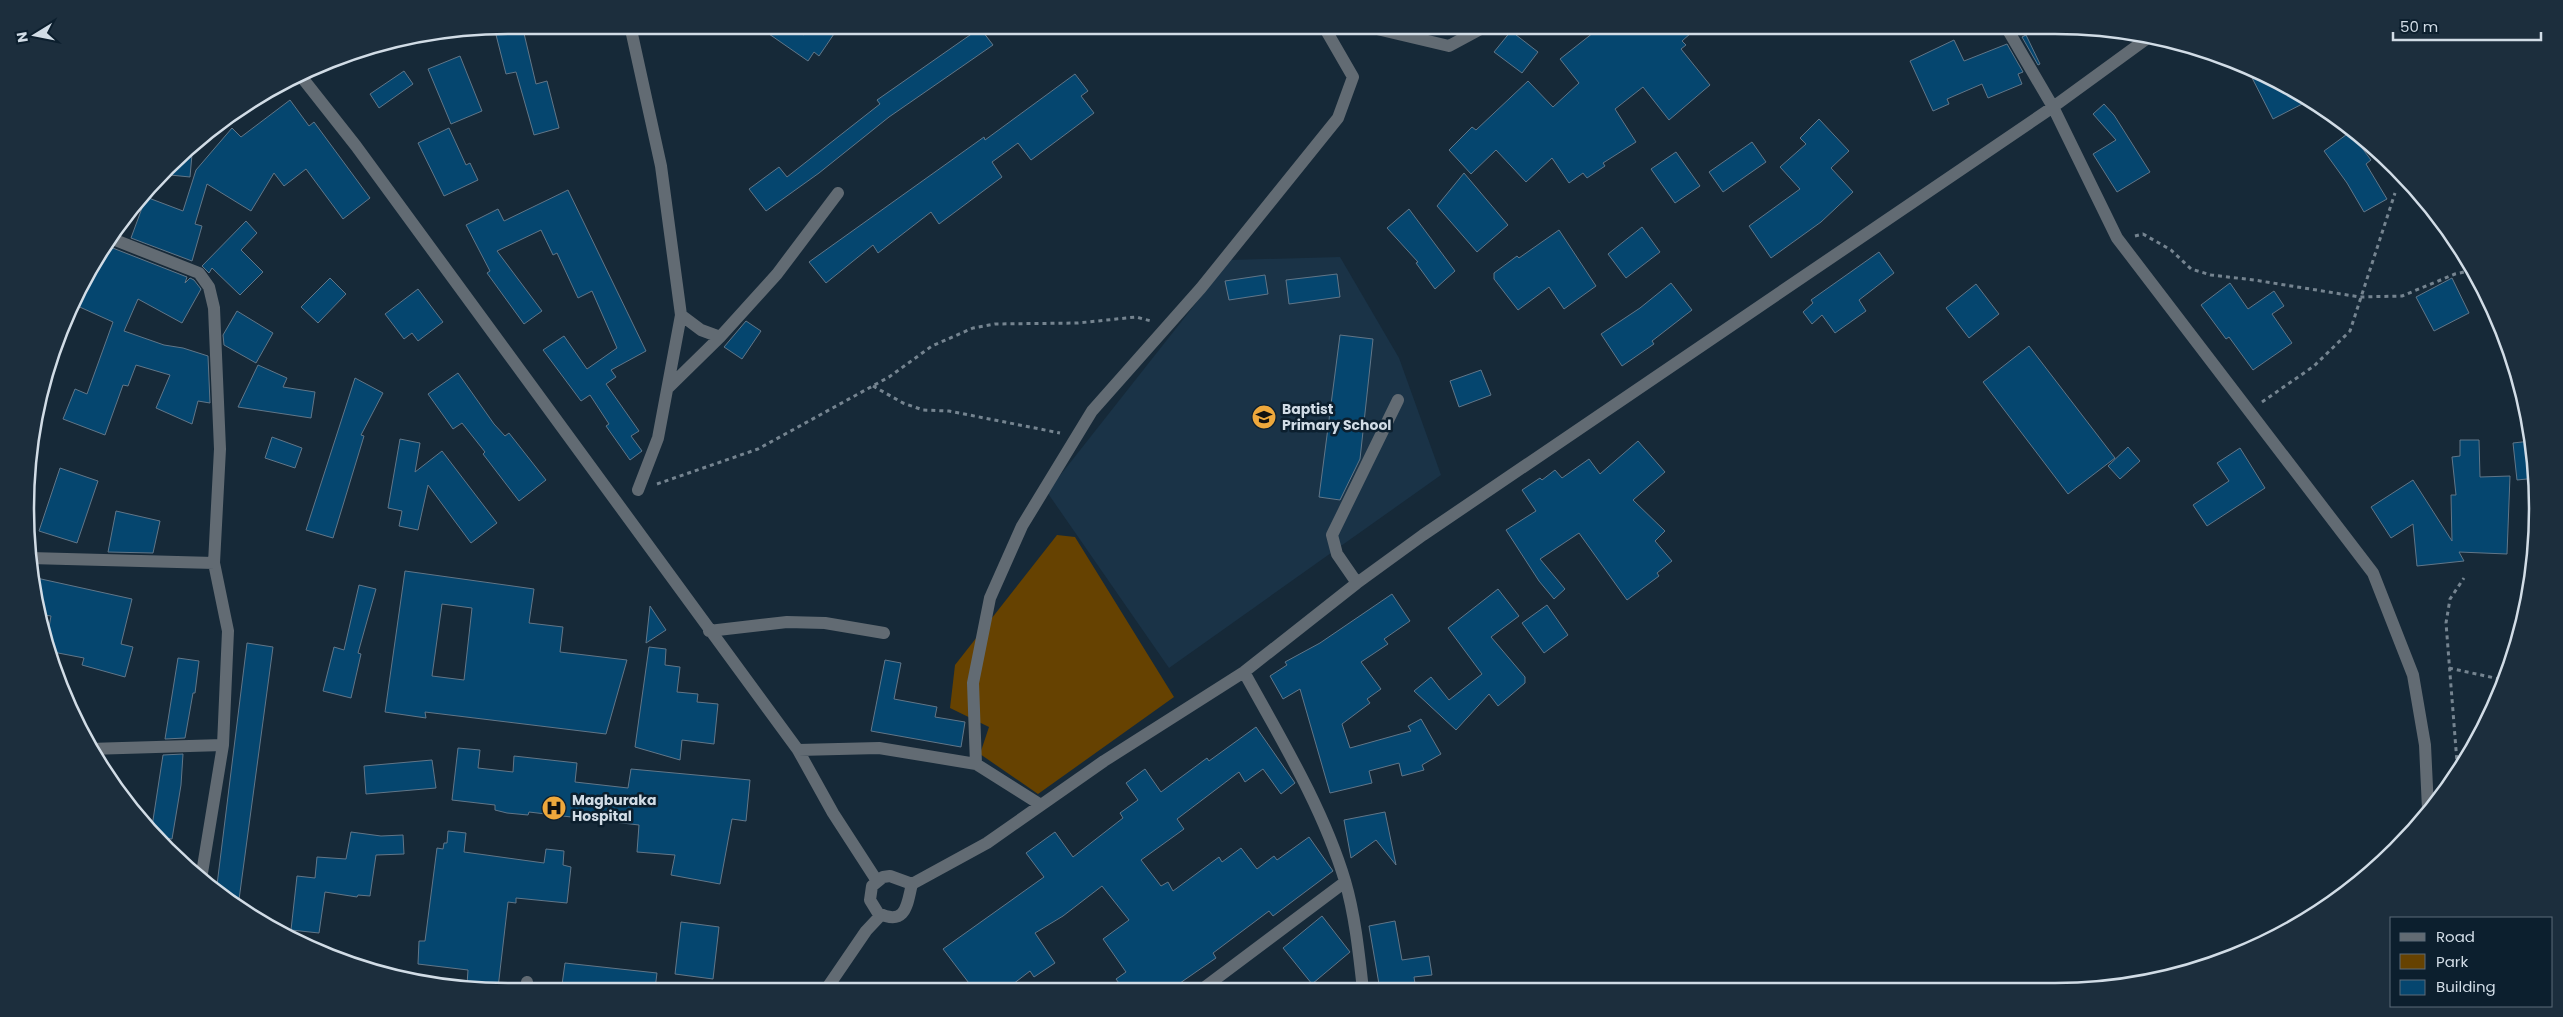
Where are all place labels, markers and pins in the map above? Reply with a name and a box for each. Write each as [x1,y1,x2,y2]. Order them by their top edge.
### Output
place label: Baptist Primary School [1282,399,1391,435]
school or university icon: Baptist Primary School [1251,404,1277,430]
place label: Magburaka Hospital [572,790,656,826]
hospital icon: Magburaka Hospital [541,795,567,821]

